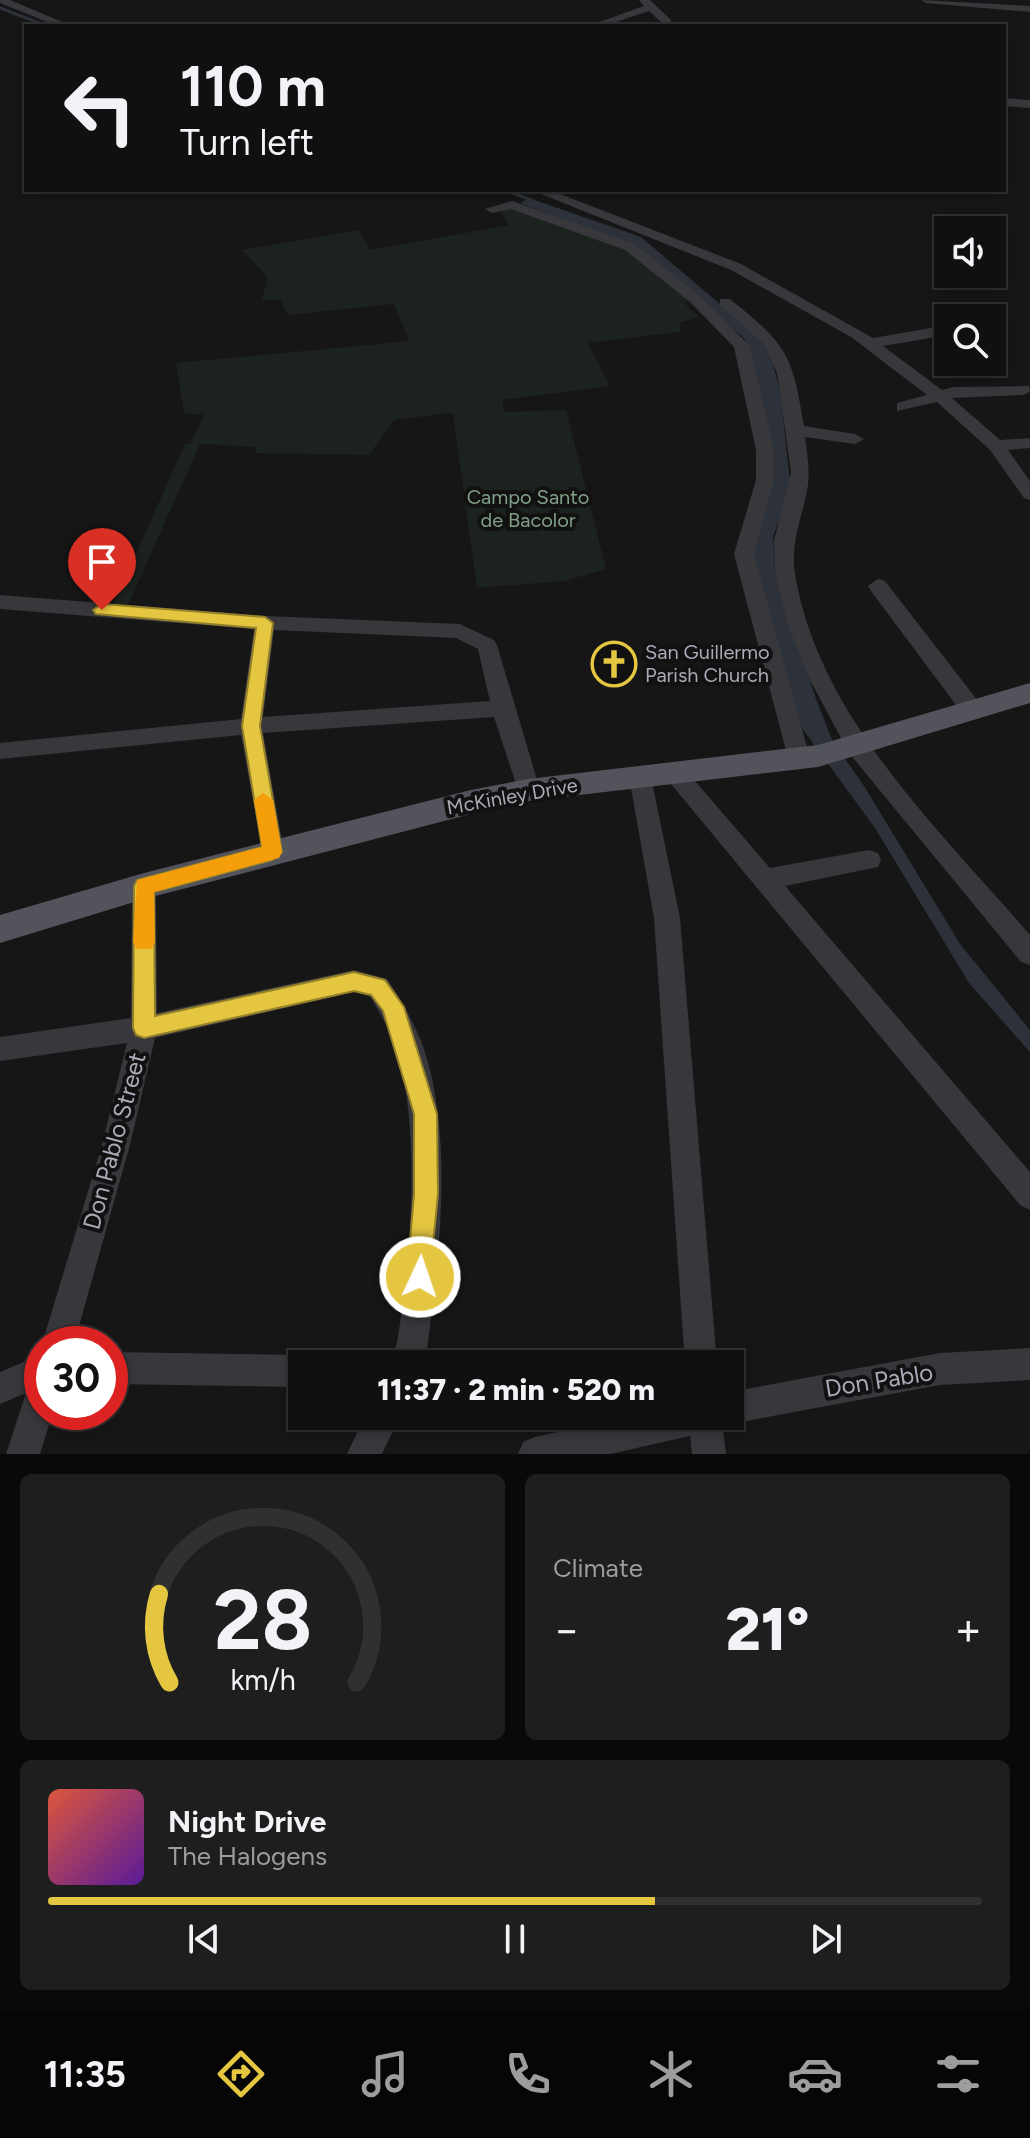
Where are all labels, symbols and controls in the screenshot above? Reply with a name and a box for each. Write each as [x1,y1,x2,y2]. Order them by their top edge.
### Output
text: 110 m [180,53,326,120]
icon: left [48,56,152,160]
text: Turn left [180,121,314,164]
map controls [934,216,1006,376]
button: sound [934,216,1006,288]
button: search [934,304,1006,376]
park label: Campo Santo de Bacolor [467,485,589,532]
pin [68,528,136,610]
icon: arrive [80,540,124,584]
church icon: San Guillermo Parish Church [590,640,638,688]
place label: San Guillermo Parish Church [645,640,770,687]
street label: McKinley Drive [445,773,579,819]
street label: Don Pablo Street [76,1049,152,1233]
position arrow [378,1235,462,1319]
speed limit sign: 30 [24,1326,128,1430]
street label: Don Pablo [823,1357,935,1403]
text: 11:37 · 2 min · 520 m [377,1371,655,1408]
text: Climate [553,1552,643,1584]
text: 28 [213,1570,312,1670]
text: 21° [726,1593,809,1665]
text: − [553,1603,580,1656]
text: + [955,1603,982,1656]
text: km/h [230,1663,295,1697]
text: Night Drive [168,1803,326,1840]
text: The Halogens [168,1840,327,1872]
icon: previous [182,1917,226,1961]
icon: pause [493,1917,537,1961]
icon: next [804,1917,848,1961]
icon: directions [213,2046,269,2102]
icon: music [357,2046,413,2102]
icon: phone [500,2046,556,2102]
icon: climate [643,2046,699,2102]
icon: car [787,2046,843,2102]
icon: filters [930,2046,986,2102]
text: 11:35 [44,2053,126,2096]

